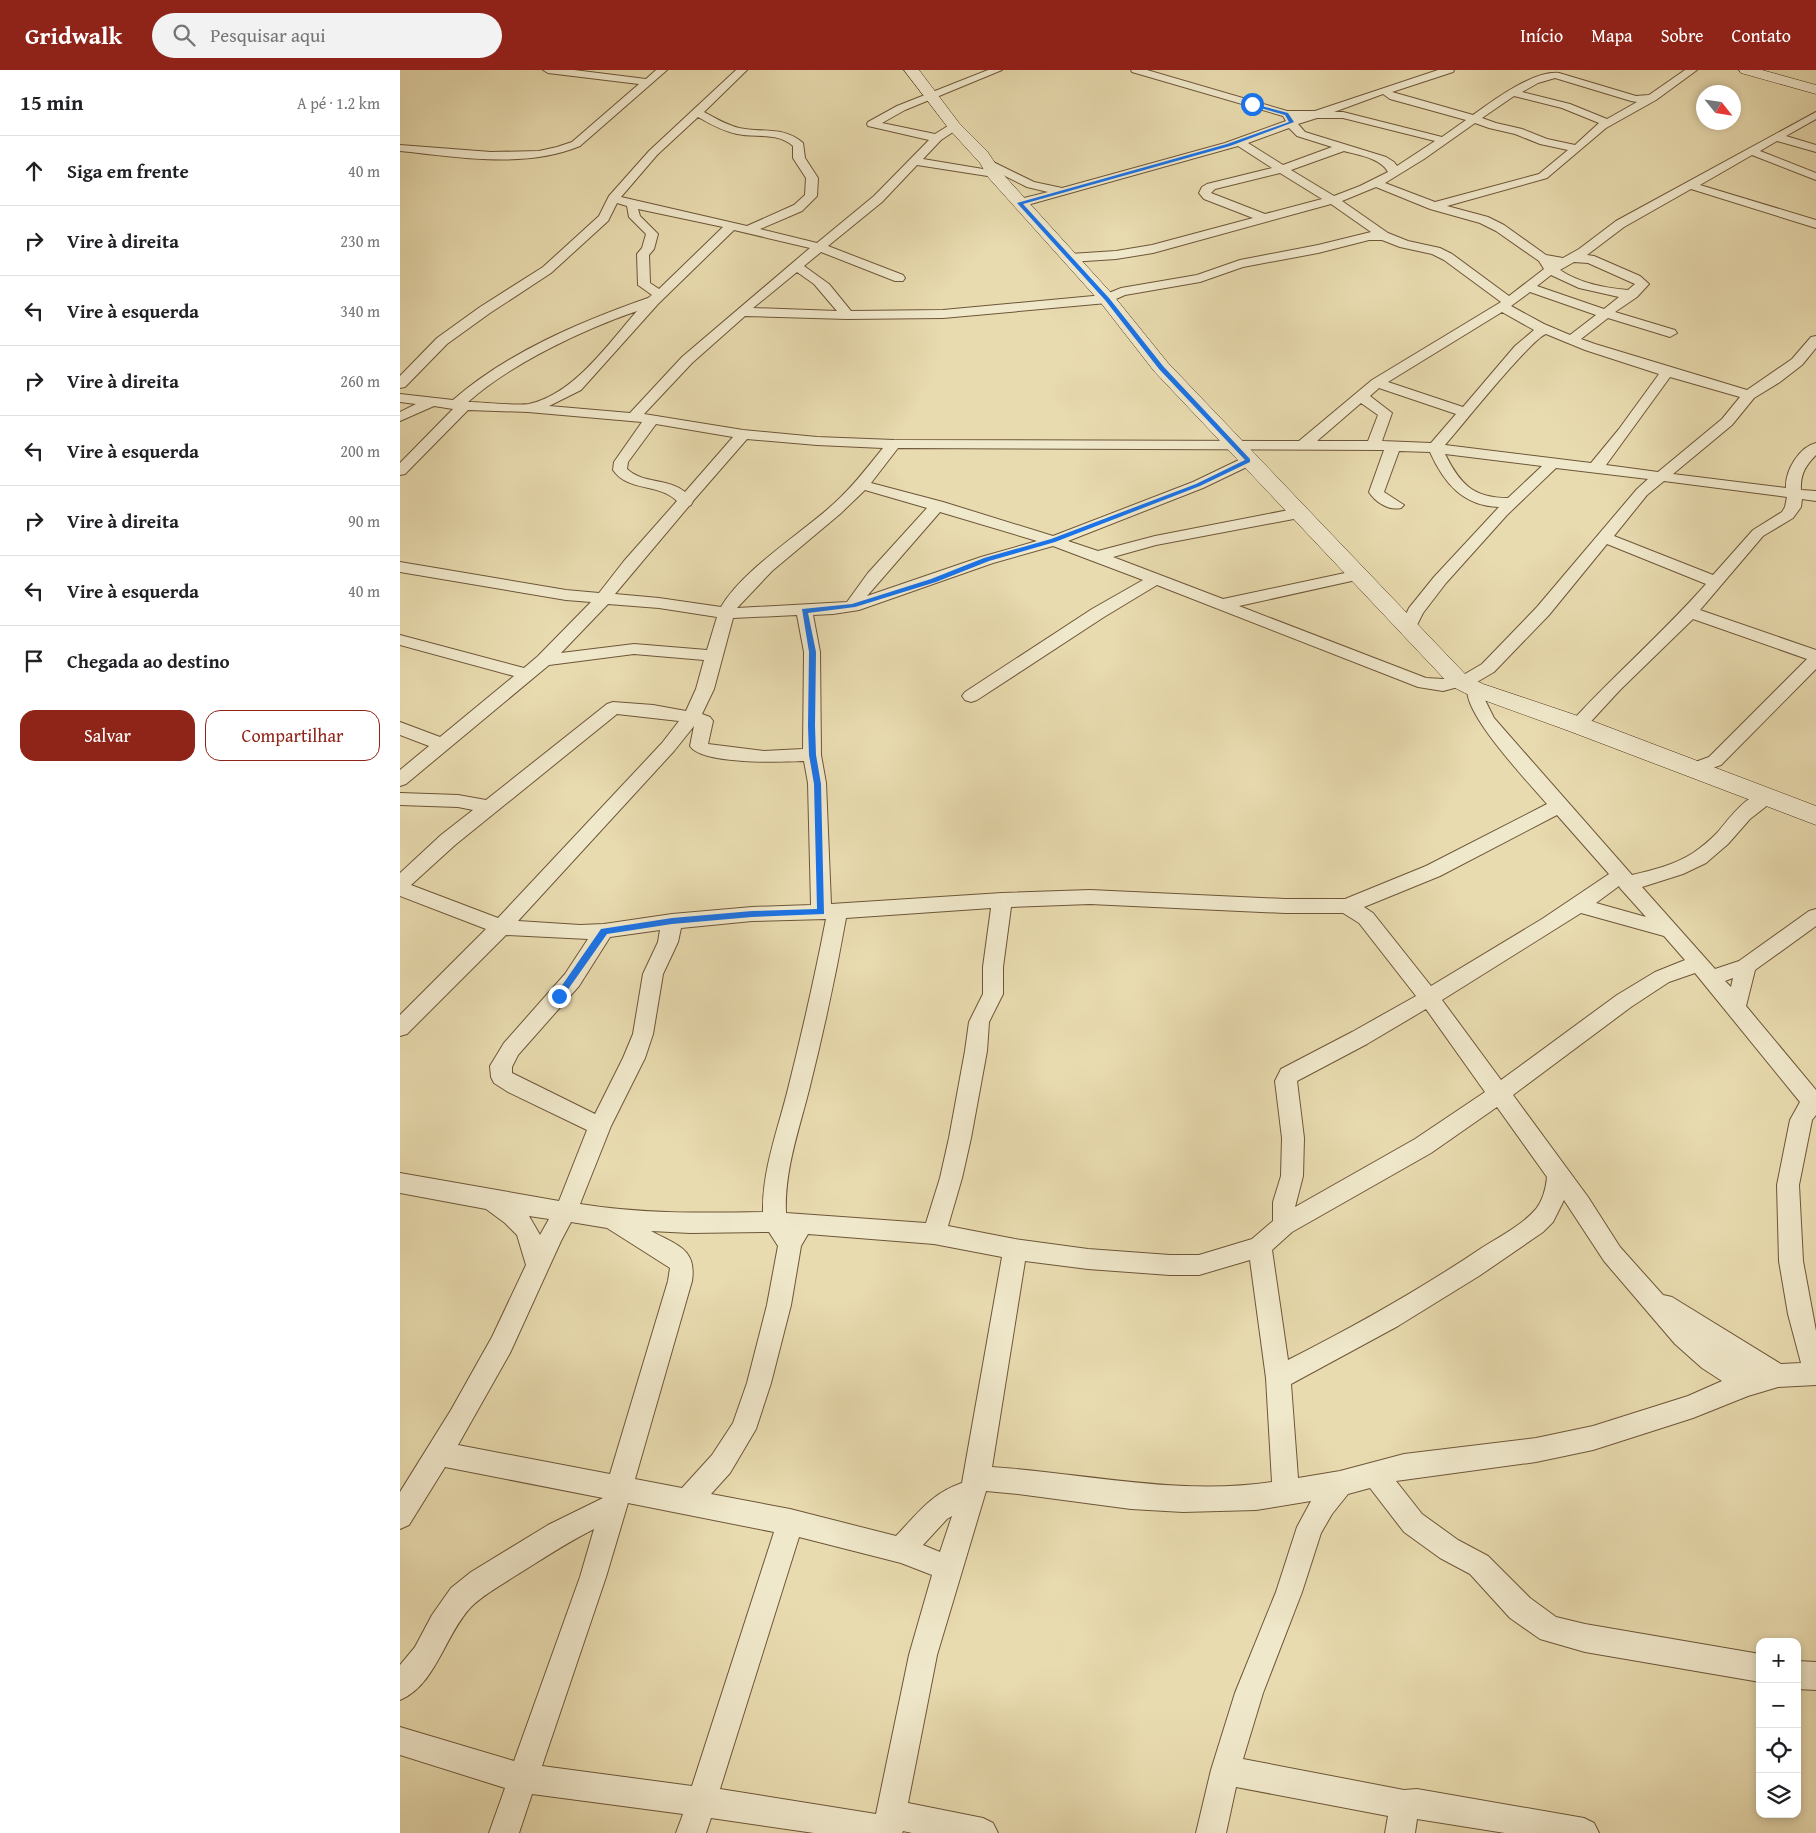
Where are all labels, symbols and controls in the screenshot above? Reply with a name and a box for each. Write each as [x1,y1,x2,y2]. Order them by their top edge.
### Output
search box [152,13,502,58]
text: Gridwalk [25,18,122,53]
icon: search [170,21,198,49]
text: Pesquisar aqui [210,21,326,49]
text: Início [1520,22,1563,49]
text: Mapa [1591,22,1633,49]
text: Sobre [1661,22,1704,49]
text: Contato [1732,22,1791,49]
north arrow [1696,85,1741,130]
text: 15 min [20,87,83,118]
text: A pé · 1.2 km [297,91,380,115]
route start [1241,93,1264,116]
icon: ahead [20,157,48,185]
text: Siga em frente [67,157,189,185]
text: 40 m [348,159,380,183]
icon: right [20,227,48,255]
text: Vire à direita [67,227,179,255]
text: 230 m [340,229,380,253]
icon: left [20,297,48,325]
text: Vire à esquerda [67,297,199,325]
text: 340 m [340,299,380,323]
icon: right [20,367,48,395]
text: Vire à direita [67,367,179,395]
text: 260 m [340,369,380,393]
icon: left [20,437,48,465]
text: Vire à esquerda [67,437,199,465]
text: 200 m [340,439,380,463]
icon: right [20,507,48,535]
text: Vire à direita [67,507,179,535]
text: 90 m [348,509,380,533]
icon: left [20,577,48,605]
text: Vire à esquerda [67,577,199,605]
text: 40 m [348,579,380,603]
icon: arrive [20,647,48,675]
text: Chegada ao destino [67,647,230,675]
button: Salvar [20,710,195,761]
button: Compartilhar [205,710,380,761]
route end [548,985,571,1008]
map controls [1756,1638,1801,1818]
button: + [1756,1638,1801,1683]
button: − [1756,1683,1801,1728]
button: locate [1756,1728,1801,1773]
button: layers [1756,1773,1801,1818]

